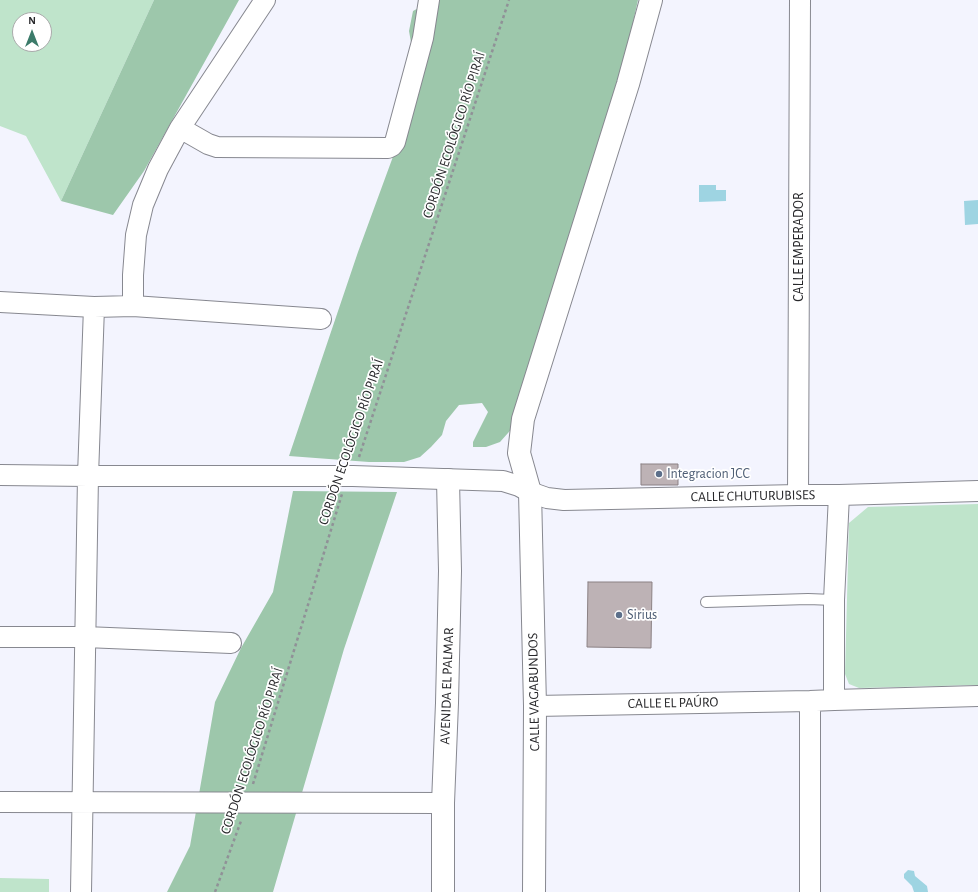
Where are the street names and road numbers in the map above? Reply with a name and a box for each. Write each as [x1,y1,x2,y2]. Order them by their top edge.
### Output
street label: CORDÓN ECOLÓGICO RÍO PIRAÍ [419,50,489,220]
street label: CALLE EMPERADOR [791,192,807,302]
street label: CORDÓN ECOLÓGICO RÍO PIRAÍ [315,357,387,527]
street label: CALLE CHUTURUBISES [690,487,816,505]
street label: AVENIDA EL PALMAR [437,627,457,745]
street label: CALLE VAGABUNDOS [525,633,543,751]
street label: CORDÓN ECOLÓGICO RÍO PIRAÍ [217,666,287,836]
street label: CALLE EL PAÚRO [628,694,718,712]

